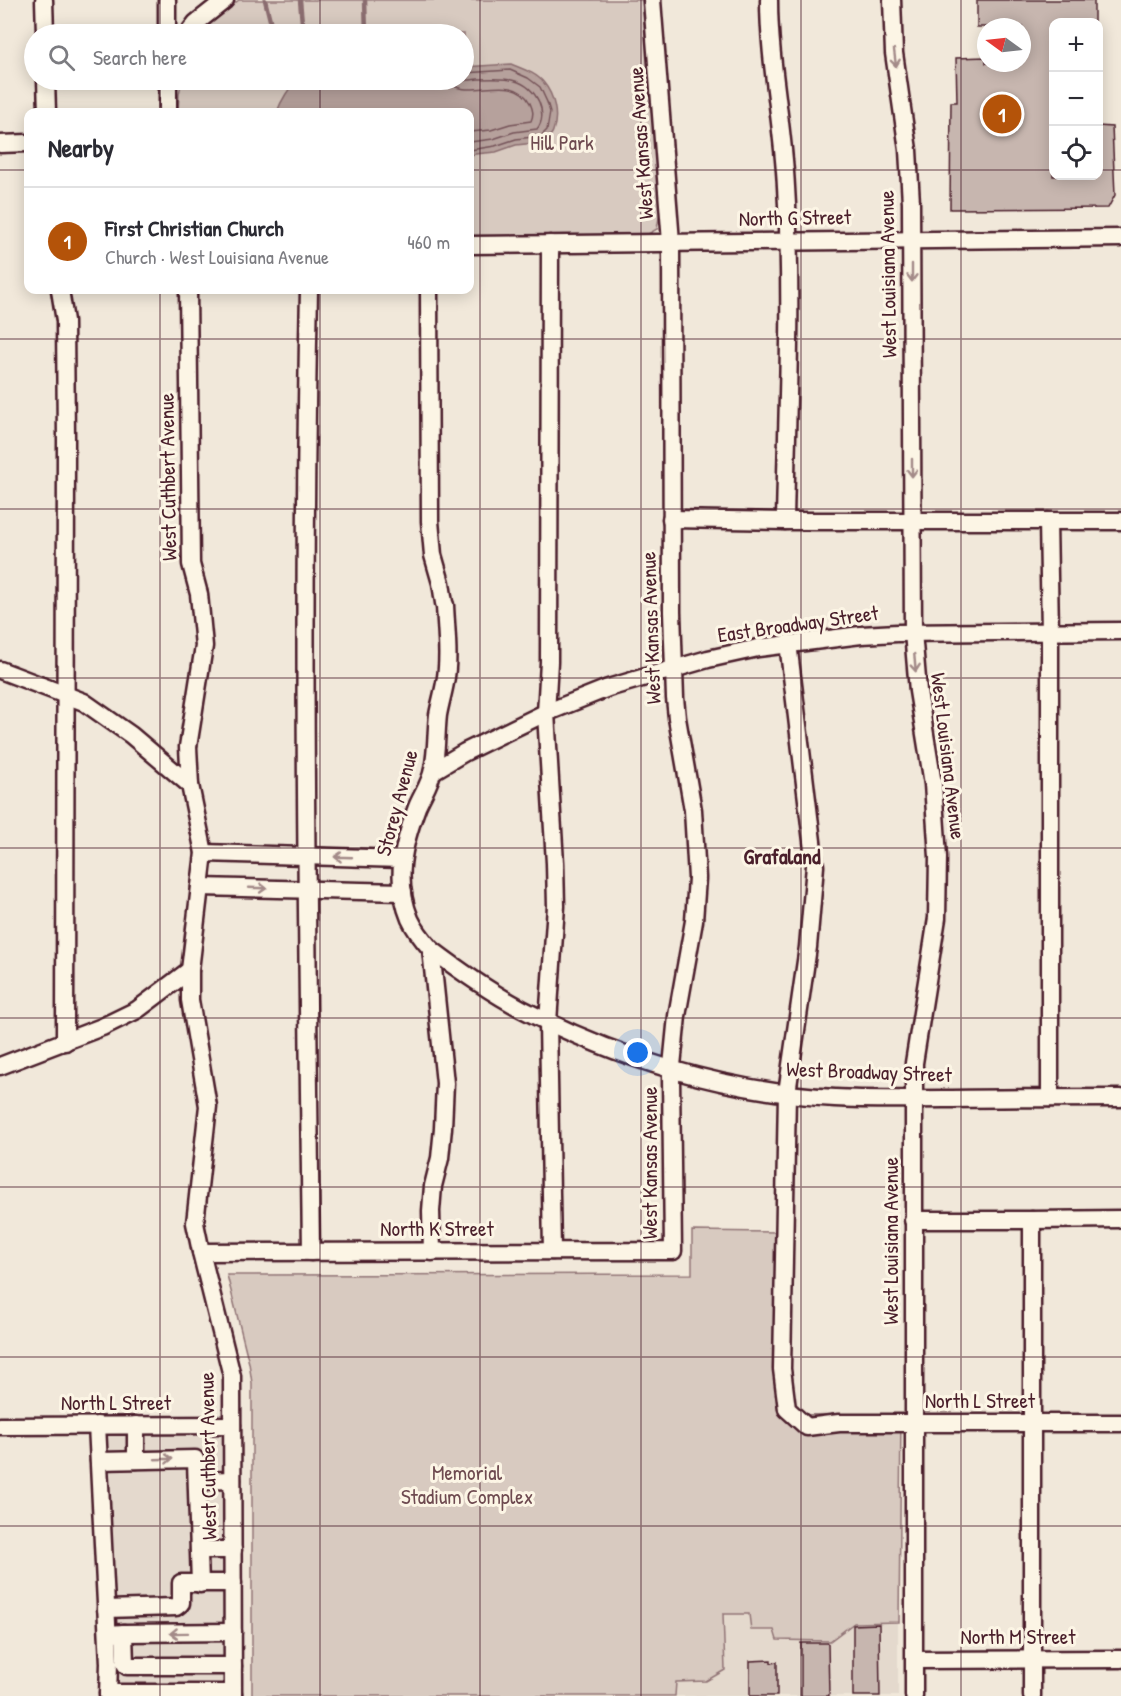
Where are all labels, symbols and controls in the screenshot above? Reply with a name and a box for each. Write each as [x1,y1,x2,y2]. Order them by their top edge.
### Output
north arrow [977,18,1031,72]
map controls [1049,18,1103,180]
button: + [1049,18,1103,72]
search box [24,24,474,90]
icon: search [45,41,78,74]
text: Search here [93,42,187,72]
one-way arrow [890,48,901,68]
street label: West Kansas Avenue [621,66,660,220]
button: − [1049,72,1103,126]
pin: 1 [982,92,1022,136]
button: locate [1049,126,1103,180]
park label: Hill Park [530,128,594,157]
text: Nearby [48,130,114,165]
street label: West Louisiana Avenue [872,190,903,358]
street label: North G Street [739,202,852,233]
text: First Christian Church [105,213,283,243]
text: 1 [64,228,71,255]
text: 460 m [407,228,450,255]
text: Church · West Louisiana Avenue [105,243,329,270]
one-way arrow [906,263,918,283]
street label: West Cuthbert Avenue [152,393,183,561]
one-way arrow [906,458,918,478]
street label: West Kansas Avenue [633,551,668,705]
street label: East Broadway Street [716,598,881,649]
one-way arrow [910,653,921,673]
street label: West Louisiana Avenue [924,671,973,841]
street label: Storey Avenue [368,747,425,859]
district label: Grafaland [743,841,821,871]
one-way arrow [333,852,353,863]
one-way arrow [248,883,268,894]
your location [623,1038,652,1067]
street label: West Broadway Street [786,1054,953,1089]
street label: West Kansas Avenue [635,1087,664,1239]
street label: West Louisiana Avenue [876,1157,905,1325]
street label: North K Street [380,1214,494,1243]
street label: West Cuthbert Avenue [192,1372,223,1540]
street label: North L Street [925,1386,1036,1415]
street label: North L Street [61,1388,172,1417]
one-way arrow [153,1453,173,1464]
park label: Memorial Stadium Complex [401,1458,533,1511]
street label: North M Street [961,1622,1076,1651]
one-way arrow [169,1627,189,1638]

